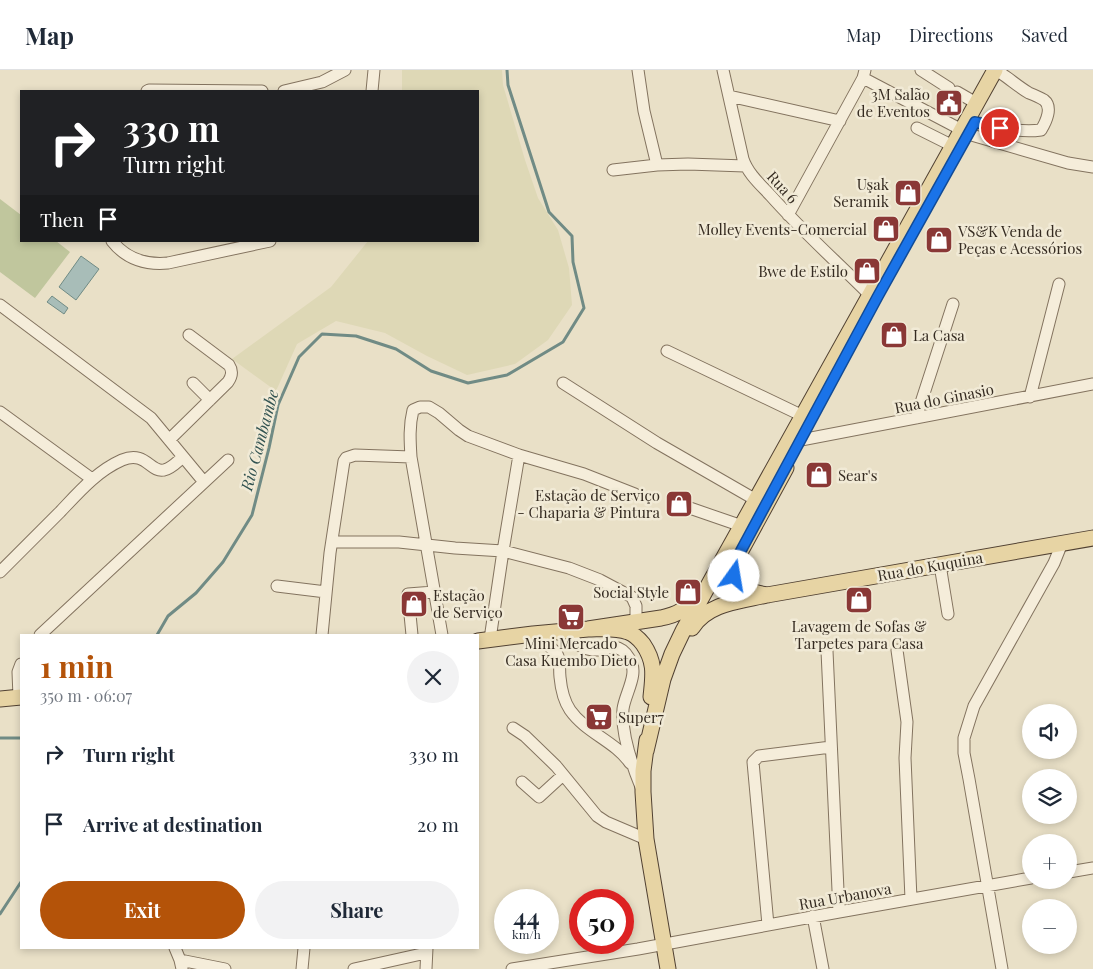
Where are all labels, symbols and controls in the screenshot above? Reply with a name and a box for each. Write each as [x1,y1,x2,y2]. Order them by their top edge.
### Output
text: Map [25,19,74,51]
text: Map [846,23,881,47]
text: Directions [909,23,993,47]
text: Saved [1021,23,1068,47]
place label: 3M Salão de Eventos [857,84,930,121]
public building icon: 3M Salão de Eventos [934,88,964,118]
text: 330 m [123,104,220,151]
pin [979,107,1021,149]
icon: right [40,110,105,175]
icon: arrive [986,114,1014,142]
text: Turn right [123,149,225,179]
street label: Rua 6 [763,166,803,208]
place label: Uşak Seramik [833,174,890,211]
shop icon: Uşak Seramik [893,178,923,208]
icon: arrive [94,205,122,233]
text: Then [40,206,84,232]
shop icon: Molley Events-Comercial [871,214,901,244]
place label: Molley Events-Comercial [698,219,867,239]
place label: VS&K Venda de Peças e Acessórios [957,221,1082,258]
shop icon: VS&K Venda de Peças e Acessórios [924,225,954,255]
shop icon: Bwe de Estilo [852,256,882,286]
place label: Bwe de Estilo [758,261,848,281]
shop icon: La Casa [879,320,909,350]
place label: La Casa [913,325,965,345]
street label: Rua do Ginasio [893,379,995,417]
water label: Rio Cambambe [235,387,283,494]
shop icon: Sear's [804,460,834,490]
place label: Sear's [838,465,877,485]
place label: Estação de Serviço - Chaparia & Pintura [517,485,661,522]
shop icon: Estação de Serviço - Chaparia & Pintura [664,489,694,519]
street label: Rua do Kuquina [876,547,985,585]
position arrow [707,549,759,601]
shop icon: Social Style [673,577,703,607]
place label: Social Style [593,582,669,602]
place label: Estação de Serviço [433,585,503,622]
shop icon: Lavagem de Sofas & Tarpetes para Casa [844,585,874,615]
shop icon: Estação de Serviço [399,589,429,619]
supermarket icon: Mini Mercado Casa Kuembo Dieto [556,602,586,632]
place label: Lavagem de Sofas & Tarpetes para Casa [791,616,927,653]
place label: Mini Mercado Casa Kuembo Dieto [505,633,637,670]
text: 1 min [40,646,114,686]
button: close [407,651,459,703]
text: 350 m · 06:07 [40,685,132,706]
supermarket icon: Super7 [584,702,614,732]
map controls [1022,704,1077,954]
button: sound [1022,704,1077,759]
place label: Super7 [618,707,664,727]
icon: right [40,740,68,768]
text: Turn right [83,741,175,767]
text: 330 m [409,741,459,767]
button: layers [1022,769,1077,824]
icon: arrive [40,810,68,838]
text: Arrive at destination [83,811,263,837]
text: 20 m [417,811,459,837]
button: + [1022,834,1077,889]
street label: Rua Urbanova [797,878,893,914]
button: Exit [40,881,245,939]
button: Share [255,881,459,939]
speed limit sign: 50 [569,889,634,954]
text: 44 [513,899,540,932]
button: − [1022,899,1077,954]
text: km/h [512,926,541,942]

